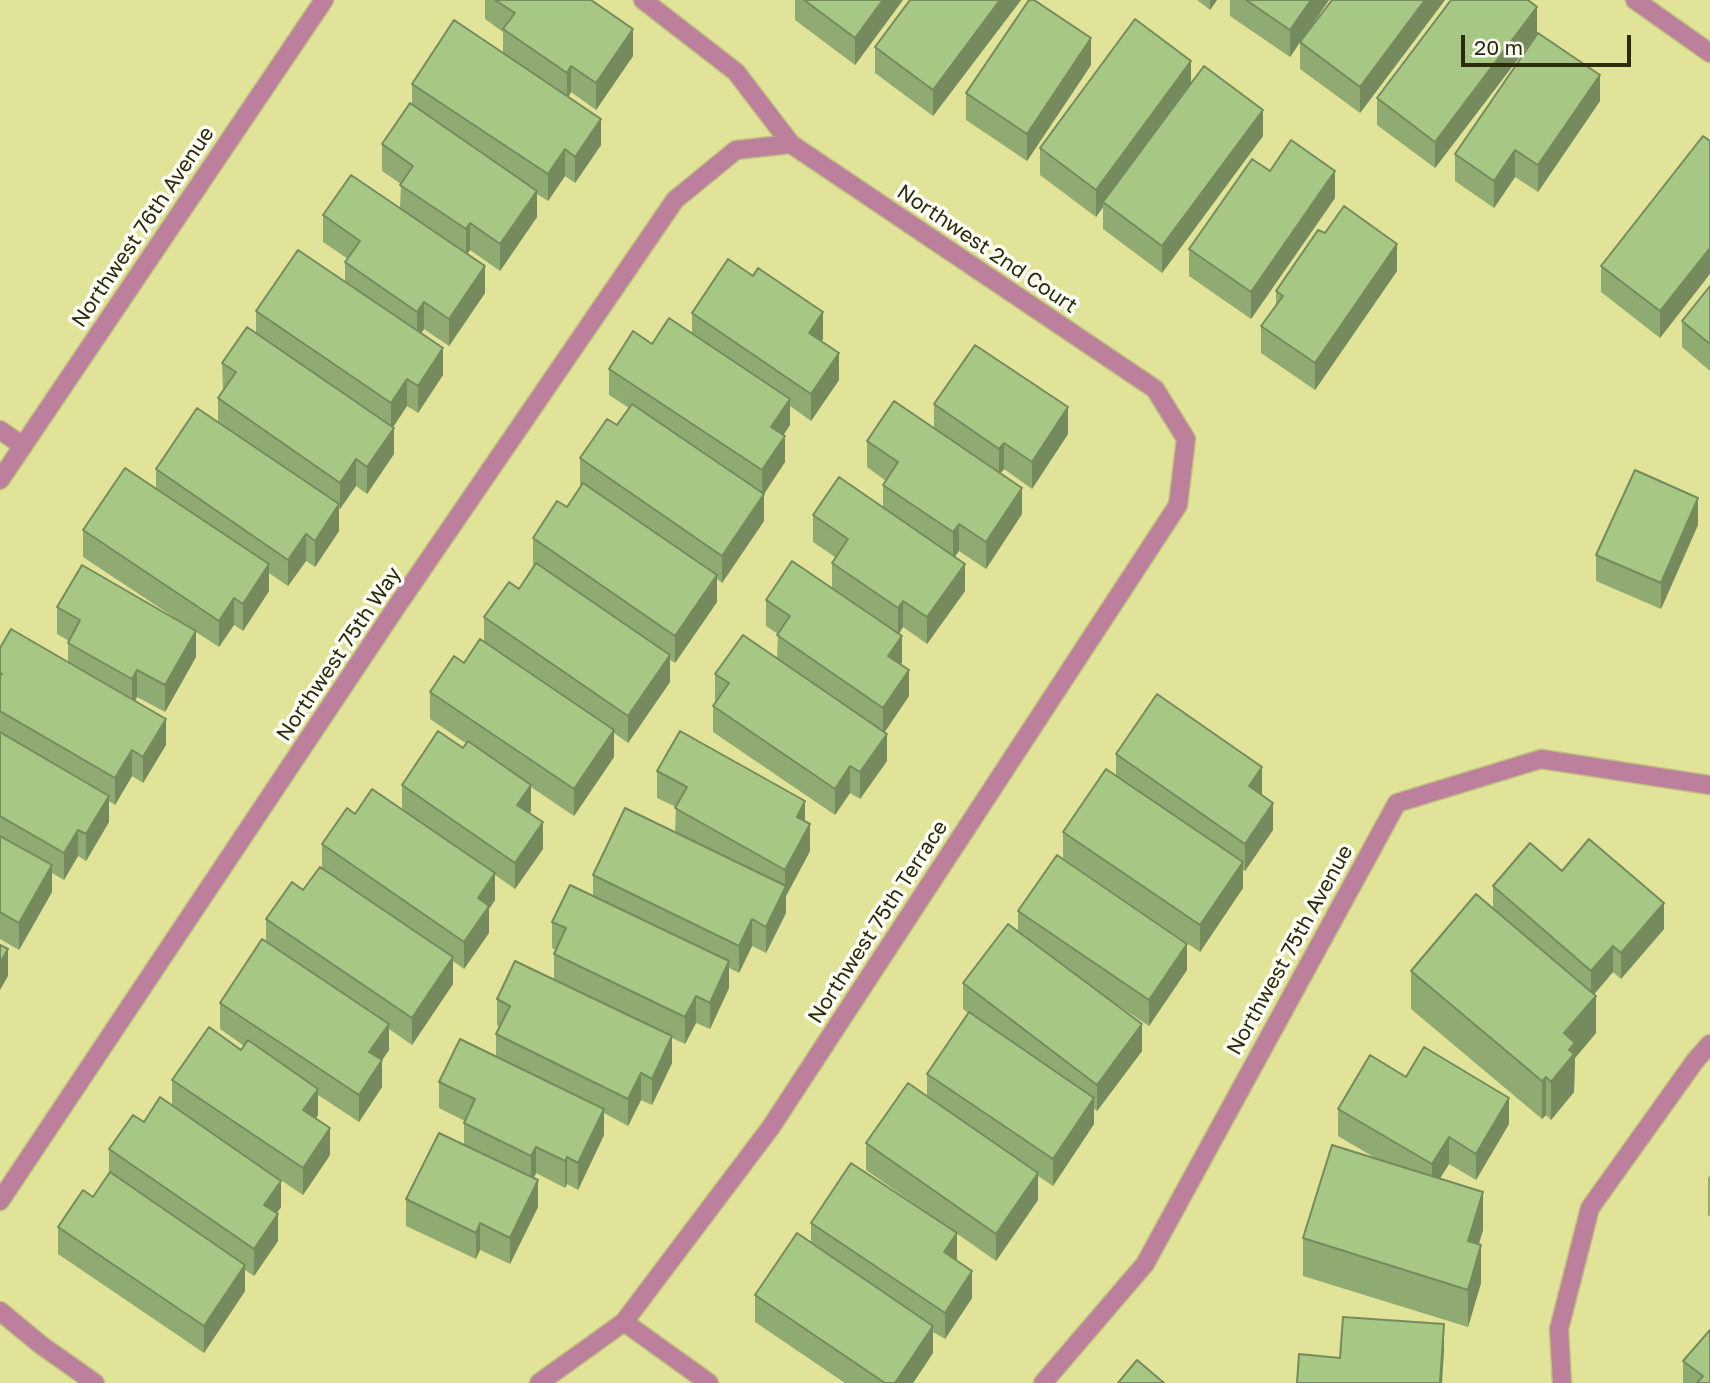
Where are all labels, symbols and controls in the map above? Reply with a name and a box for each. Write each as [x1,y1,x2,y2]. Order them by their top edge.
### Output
scale bar [1465,21,1635,65]
text: 20 m [1474,34,1523,60]
street label: Northwest 76th Avenue [66,122,220,332]
street label: Northwest 2nd Court [892,179,1082,319]
street label: Northwest 75th Way [271,562,407,746]
street label: Northwest 75th Terrace [803,816,953,1028]
street label: Northwest 75th Avenue [1222,841,1358,1059]

